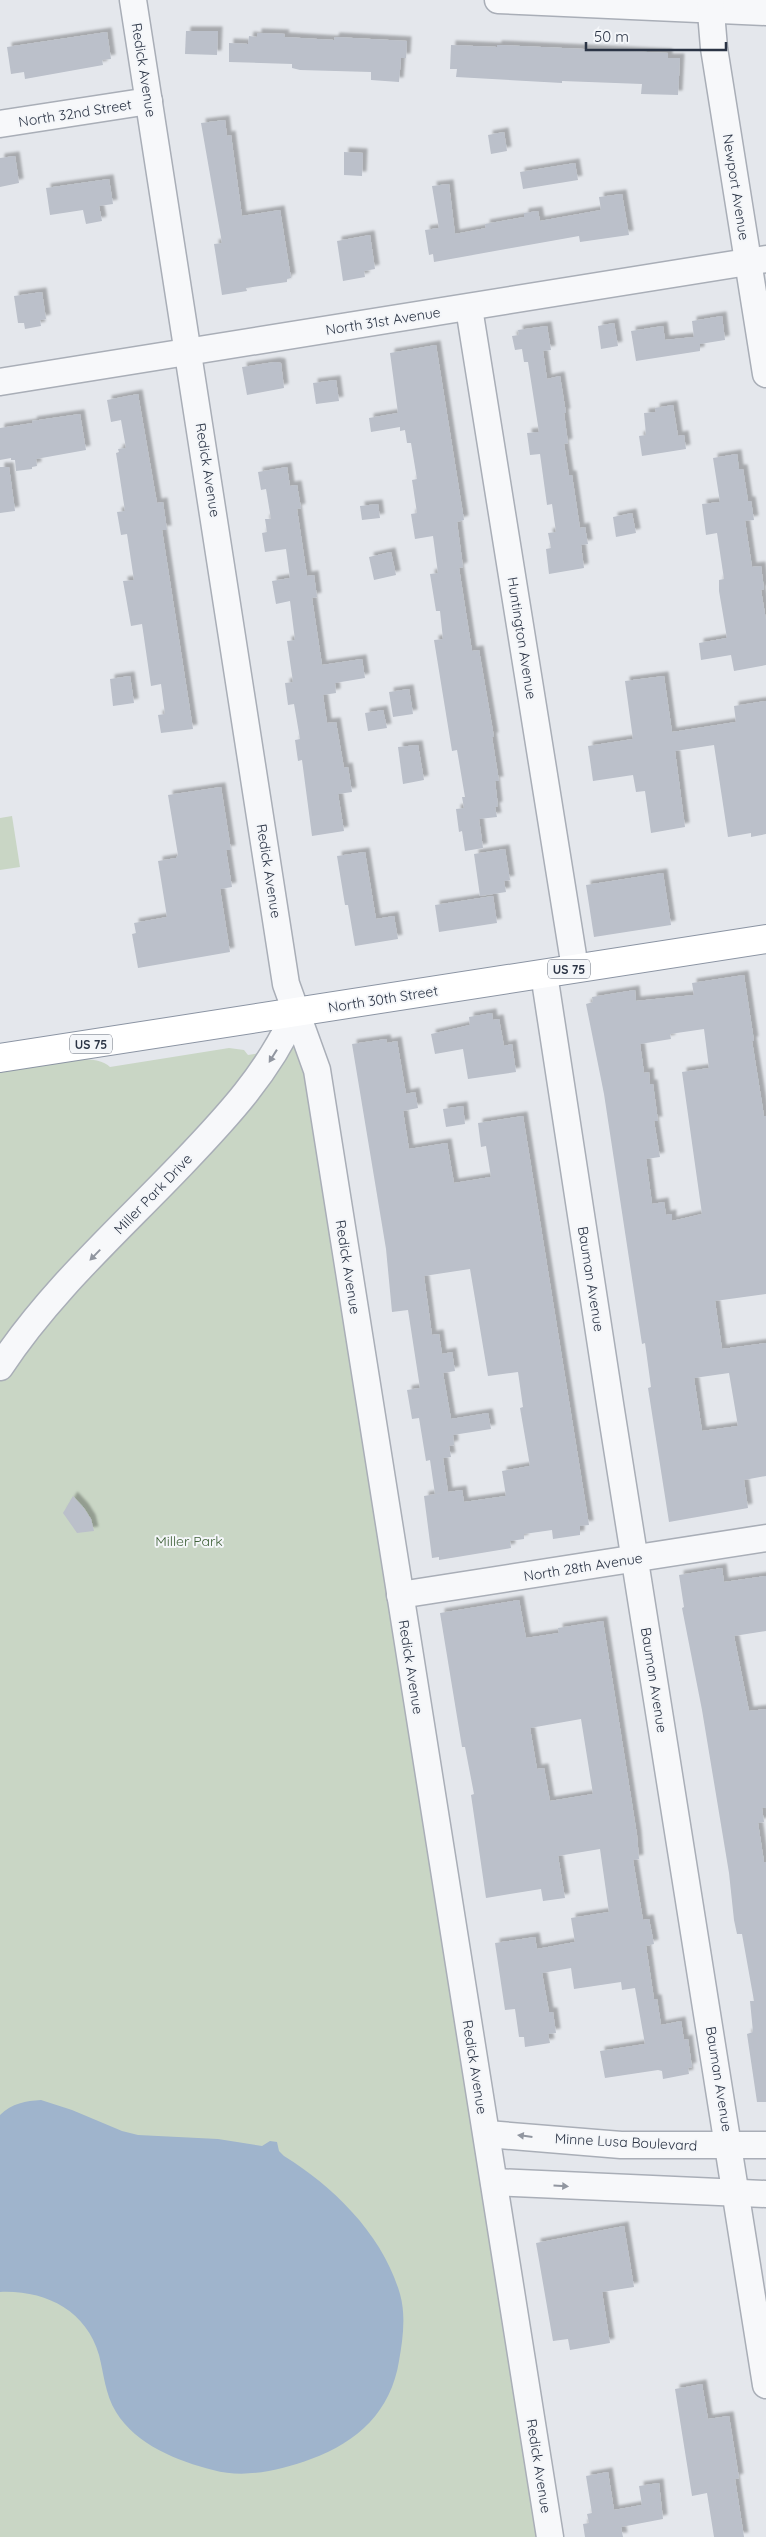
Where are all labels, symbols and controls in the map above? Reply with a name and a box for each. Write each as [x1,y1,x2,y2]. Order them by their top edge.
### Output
scale bar [586,20,726,52]
street label: Redick Avenue [128,22,160,118]
text: 50 m [594,27,629,46]
street label: North 32nd Street [17,95,133,131]
street label: Newport Avenue [719,133,753,242]
street label: North 31st Avenue [324,303,442,339]
street label: Redick Avenue [192,422,224,518]
street label: Huntington Avenue [503,576,541,701]
street label: Redick Avenue [253,823,285,919]
road number: US 75 [548,960,590,979]
street label: North 30th Street [327,981,439,1017]
road number: US 75 [70,1034,112,1054]
one-way arrow [268,1050,278,1063]
street label: Miller Park Drive [110,1150,196,1238]
street label: Redick Avenue [332,1219,364,1315]
street label: Bauman Avenue [574,1225,608,1333]
one-way arrow [89,1249,101,1261]
park label: Miller Park [155,1532,223,1550]
street label: North 28th Avenue [522,1549,644,1585]
street label: Redick Avenue [395,1619,427,1715]
street label: Bauman Avenue [637,1626,671,1734]
street label: Redick Avenue [459,2019,491,2115]
street label: Bauman Avenue [702,2025,736,2133]
street label: Minne Lusa Boulevard [554,2129,698,2155]
one-way arrow [517,2132,533,2140]
one-way arrow [553,2182,569,2190]
street label: Redick Avenue [523,2418,555,2514]

